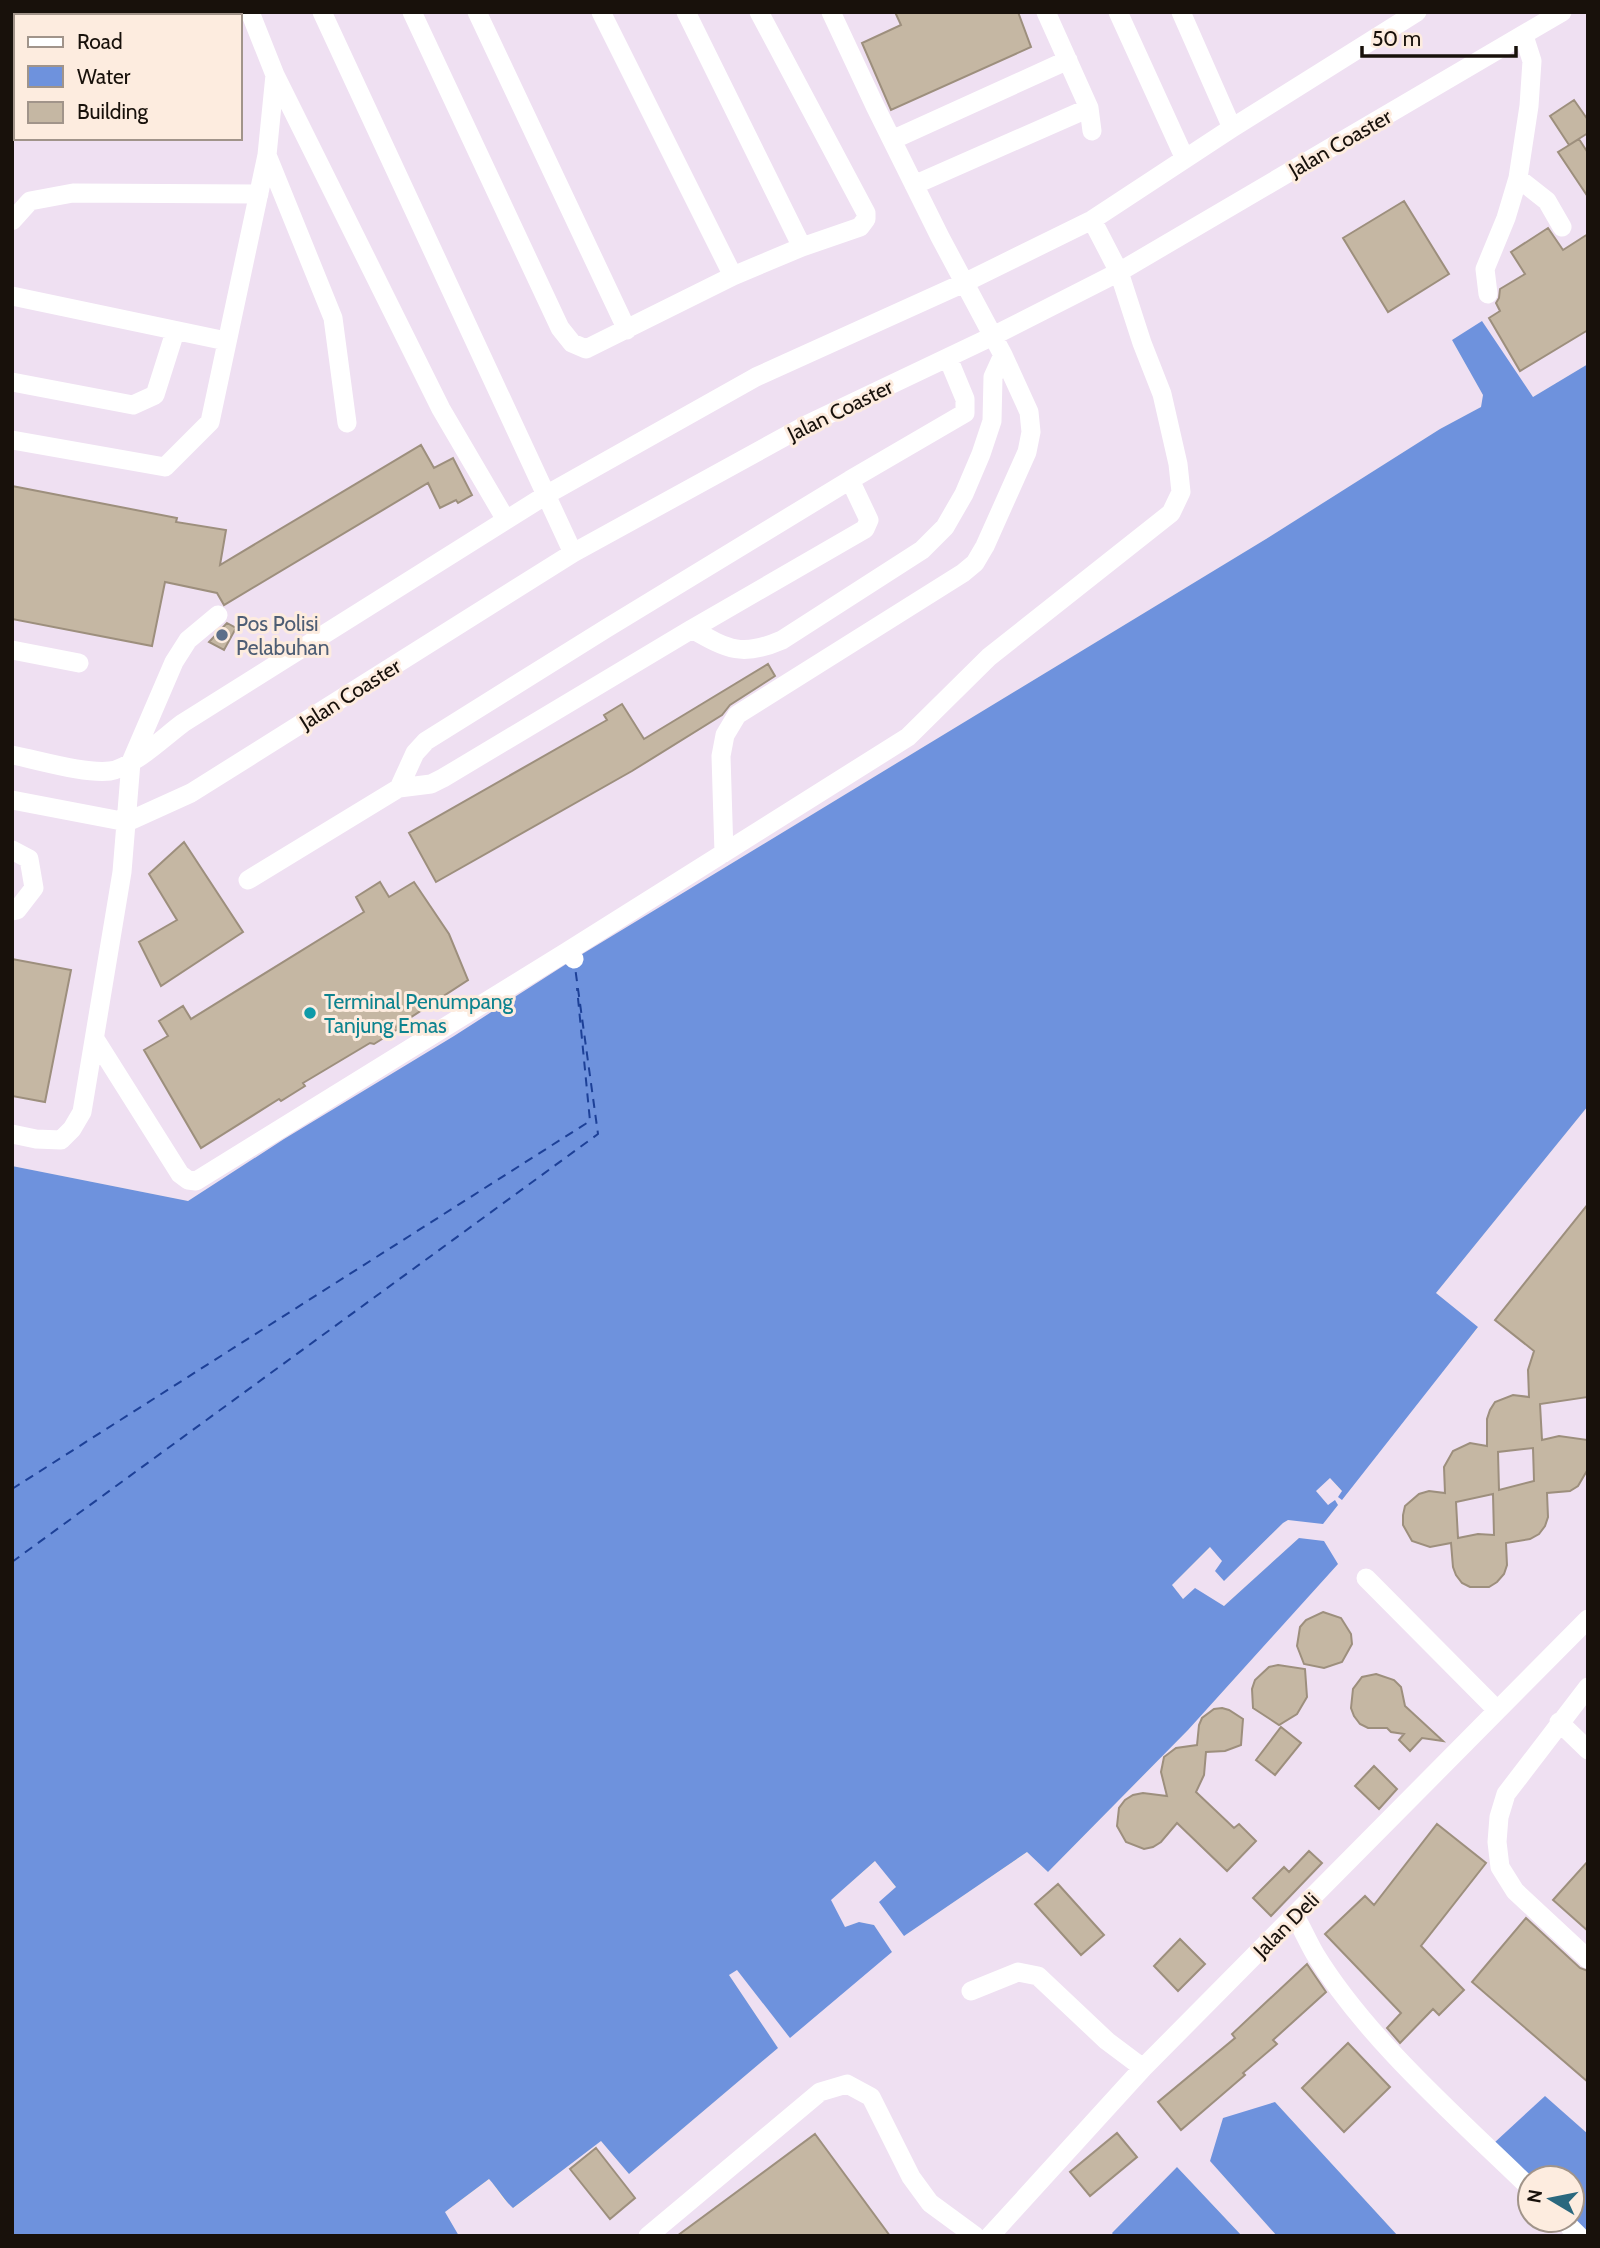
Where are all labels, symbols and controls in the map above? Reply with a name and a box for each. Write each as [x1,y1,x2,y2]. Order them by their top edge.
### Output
legend [14,14,242,140]
scale bar [1362,14,1516,58]
text: 50 m [1372,26,1421,51]
text: Road [77,29,123,54]
text: Water [77,64,131,89]
text: Building [77,99,149,124]
street label: Jalan Coaster [1283,103,1396,183]
street label: Jalan Coaster [782,374,897,447]
place label: Pos Polisi Pelabuhan [236,611,329,660]
marker: Pos Polisi Pelabuhan [214,627,230,643]
street label: Jalan Coaster [294,653,405,735]
place label: Terminal Penumpang Tanjung Emas [324,989,513,1039]
marker: Terminal Penumpang Tanjung Emas [302,1005,318,1021]
street label: Jalan Deli [1247,1887,1324,1964]
north arrow [1516,2164,1586,2234]
text: N [1522,2188,1547,2205]

